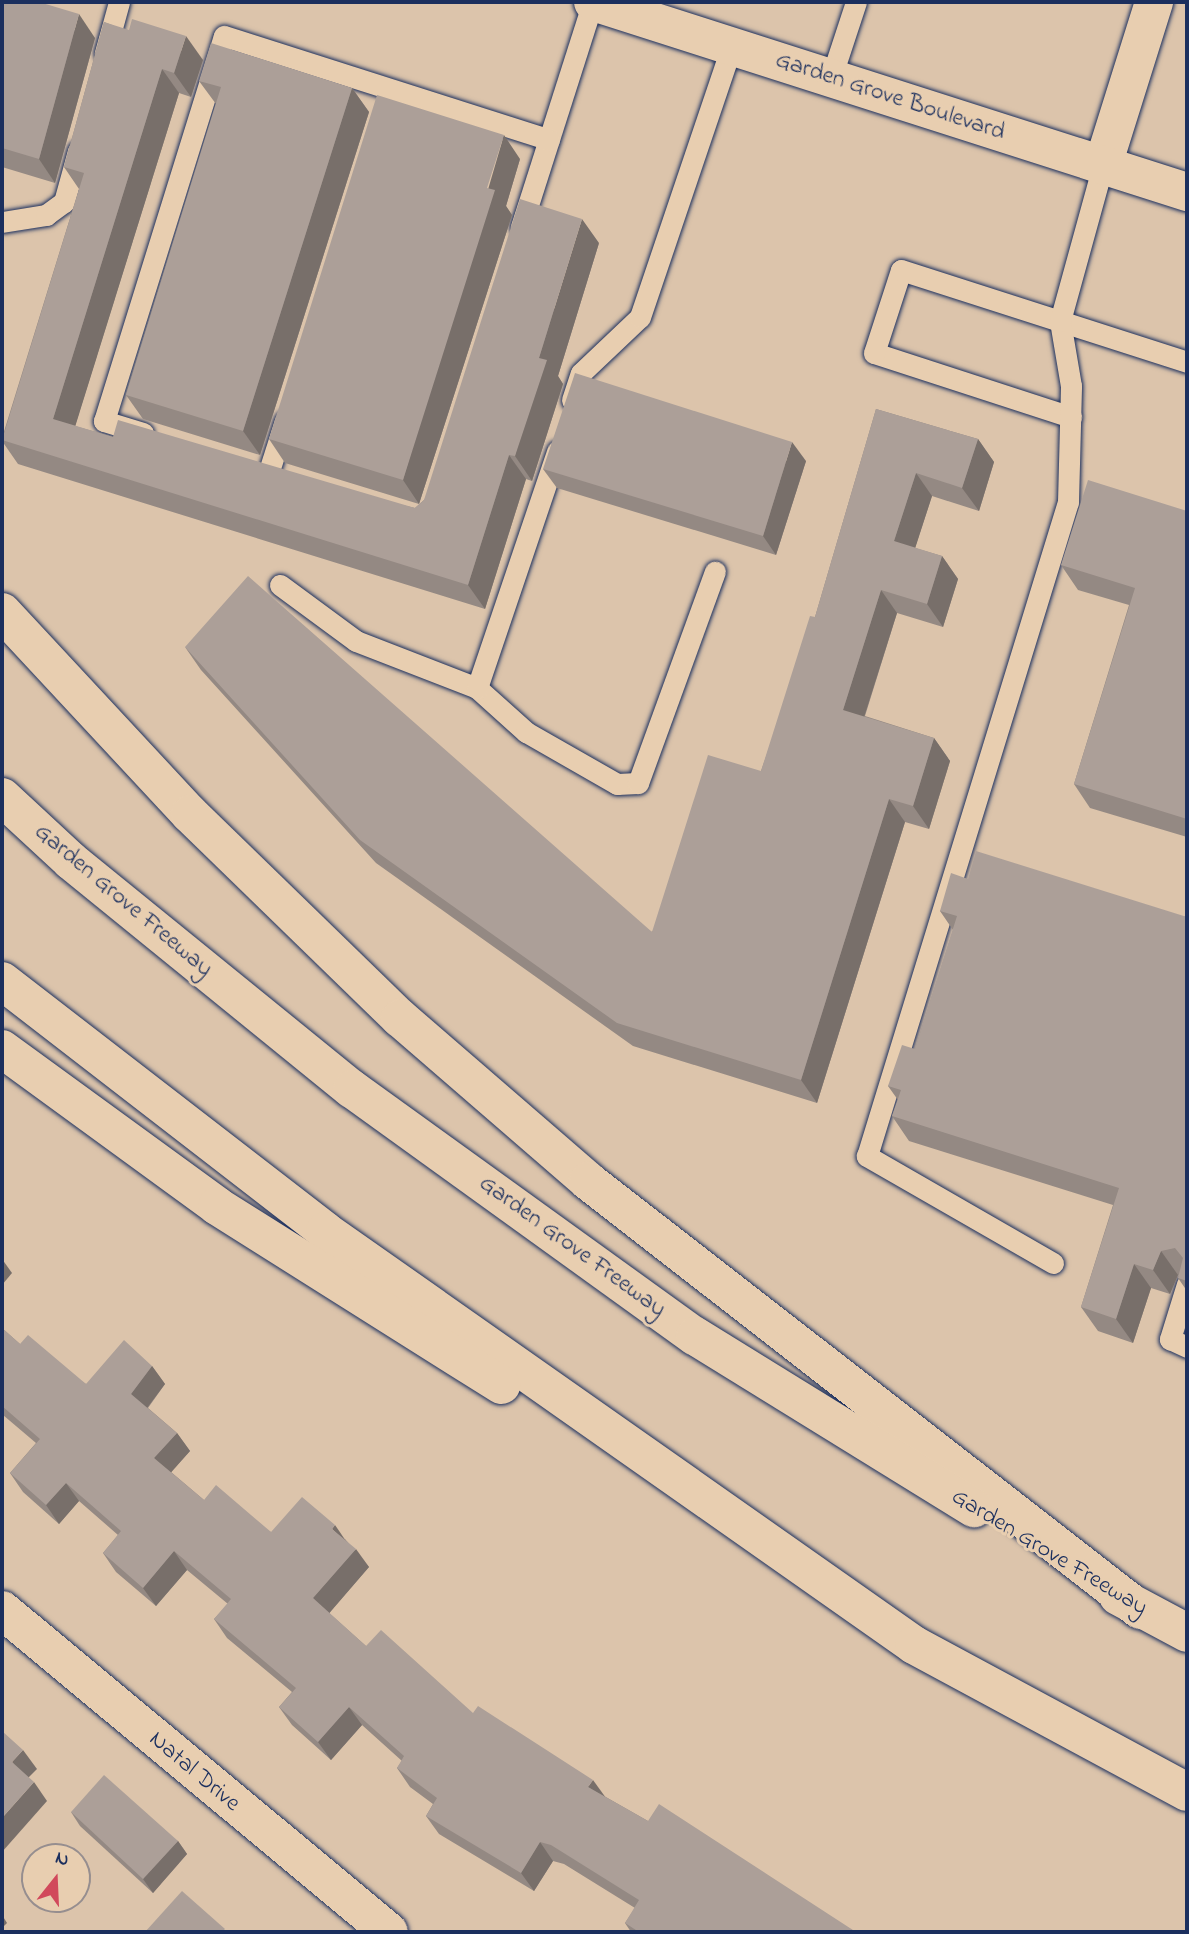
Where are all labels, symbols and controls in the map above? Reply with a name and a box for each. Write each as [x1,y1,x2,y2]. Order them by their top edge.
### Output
street label: Garden Grove Boulevard [772,46,1008,148]
street label: Garden Grove Freeway [28,818,218,984]
street label: Garden Grove Freeway [473,1170,671,1324]
street label: Garden Grove Freeway [946,1483,1152,1623]
street label: Natal Drive [142,1726,246,1818]
north arrow [21,1843,91,1913]
text: N [52,1845,72,1874]

